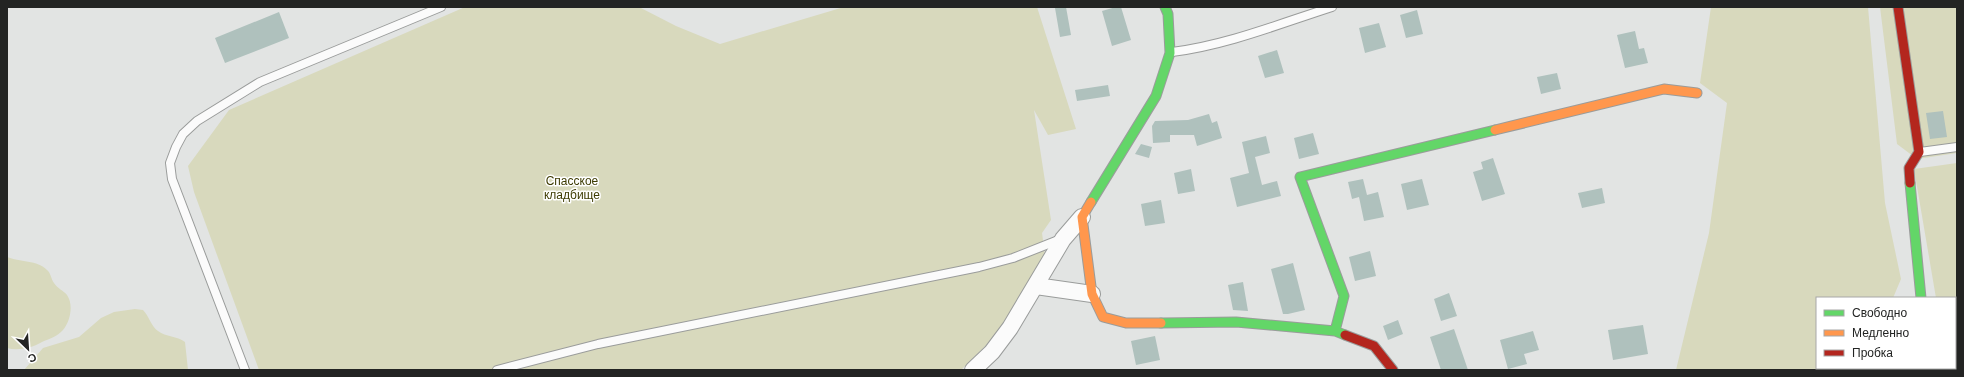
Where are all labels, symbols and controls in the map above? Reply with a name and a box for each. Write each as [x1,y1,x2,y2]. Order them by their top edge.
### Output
park label: Спасское кладбище [544,174,600,202]
legend [1816,297,1956,369]
text: Свободно [1852,306,1907,320]
text: Медленно [1852,326,1909,340]
north arrow [8,329,48,369]
text: Пробка [1852,346,1893,360]
text: С [26,351,38,365]

